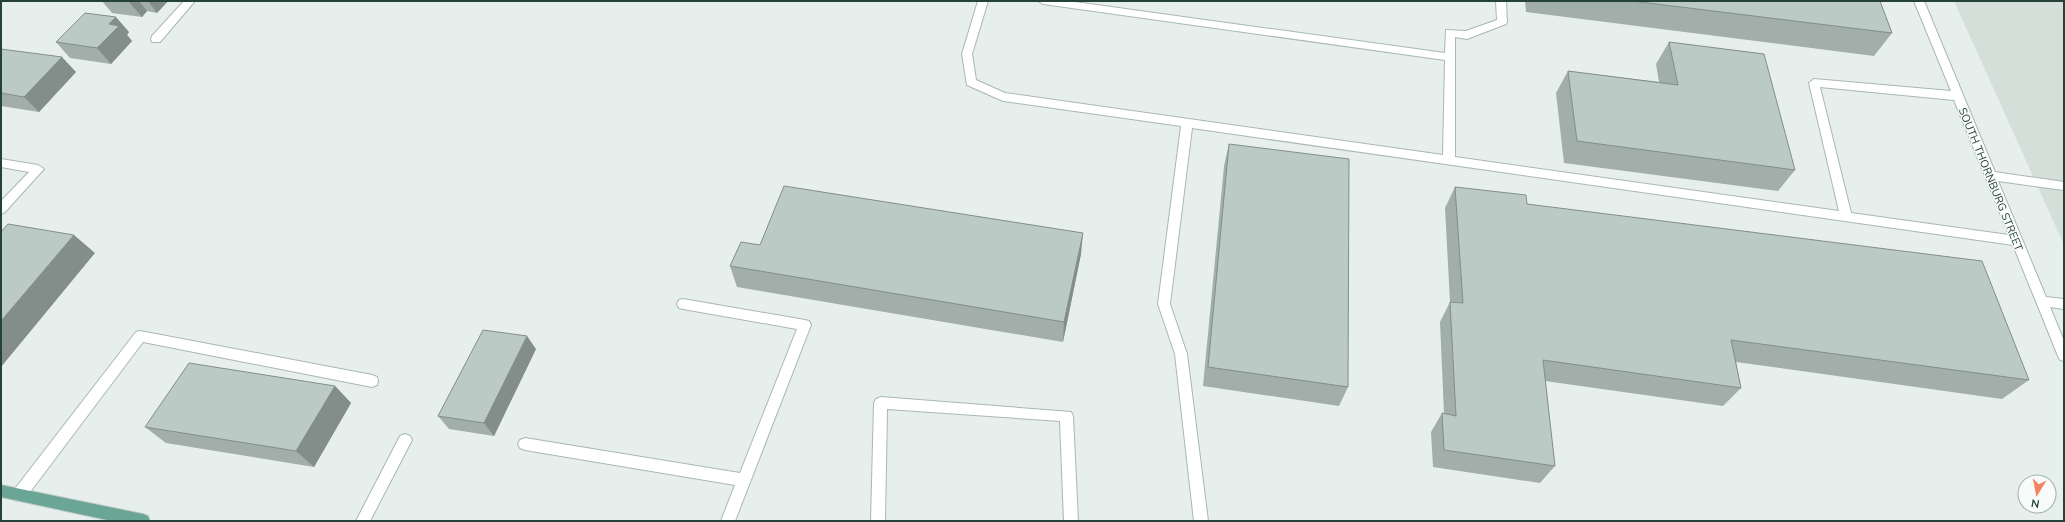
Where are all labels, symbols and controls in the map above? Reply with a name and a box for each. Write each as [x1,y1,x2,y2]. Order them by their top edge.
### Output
street label: SOUTH THORNBURG STREET [1955,105,2026,253]
north arrow [2017,474,2057,514]
text: N [2030,495,2041,511]

